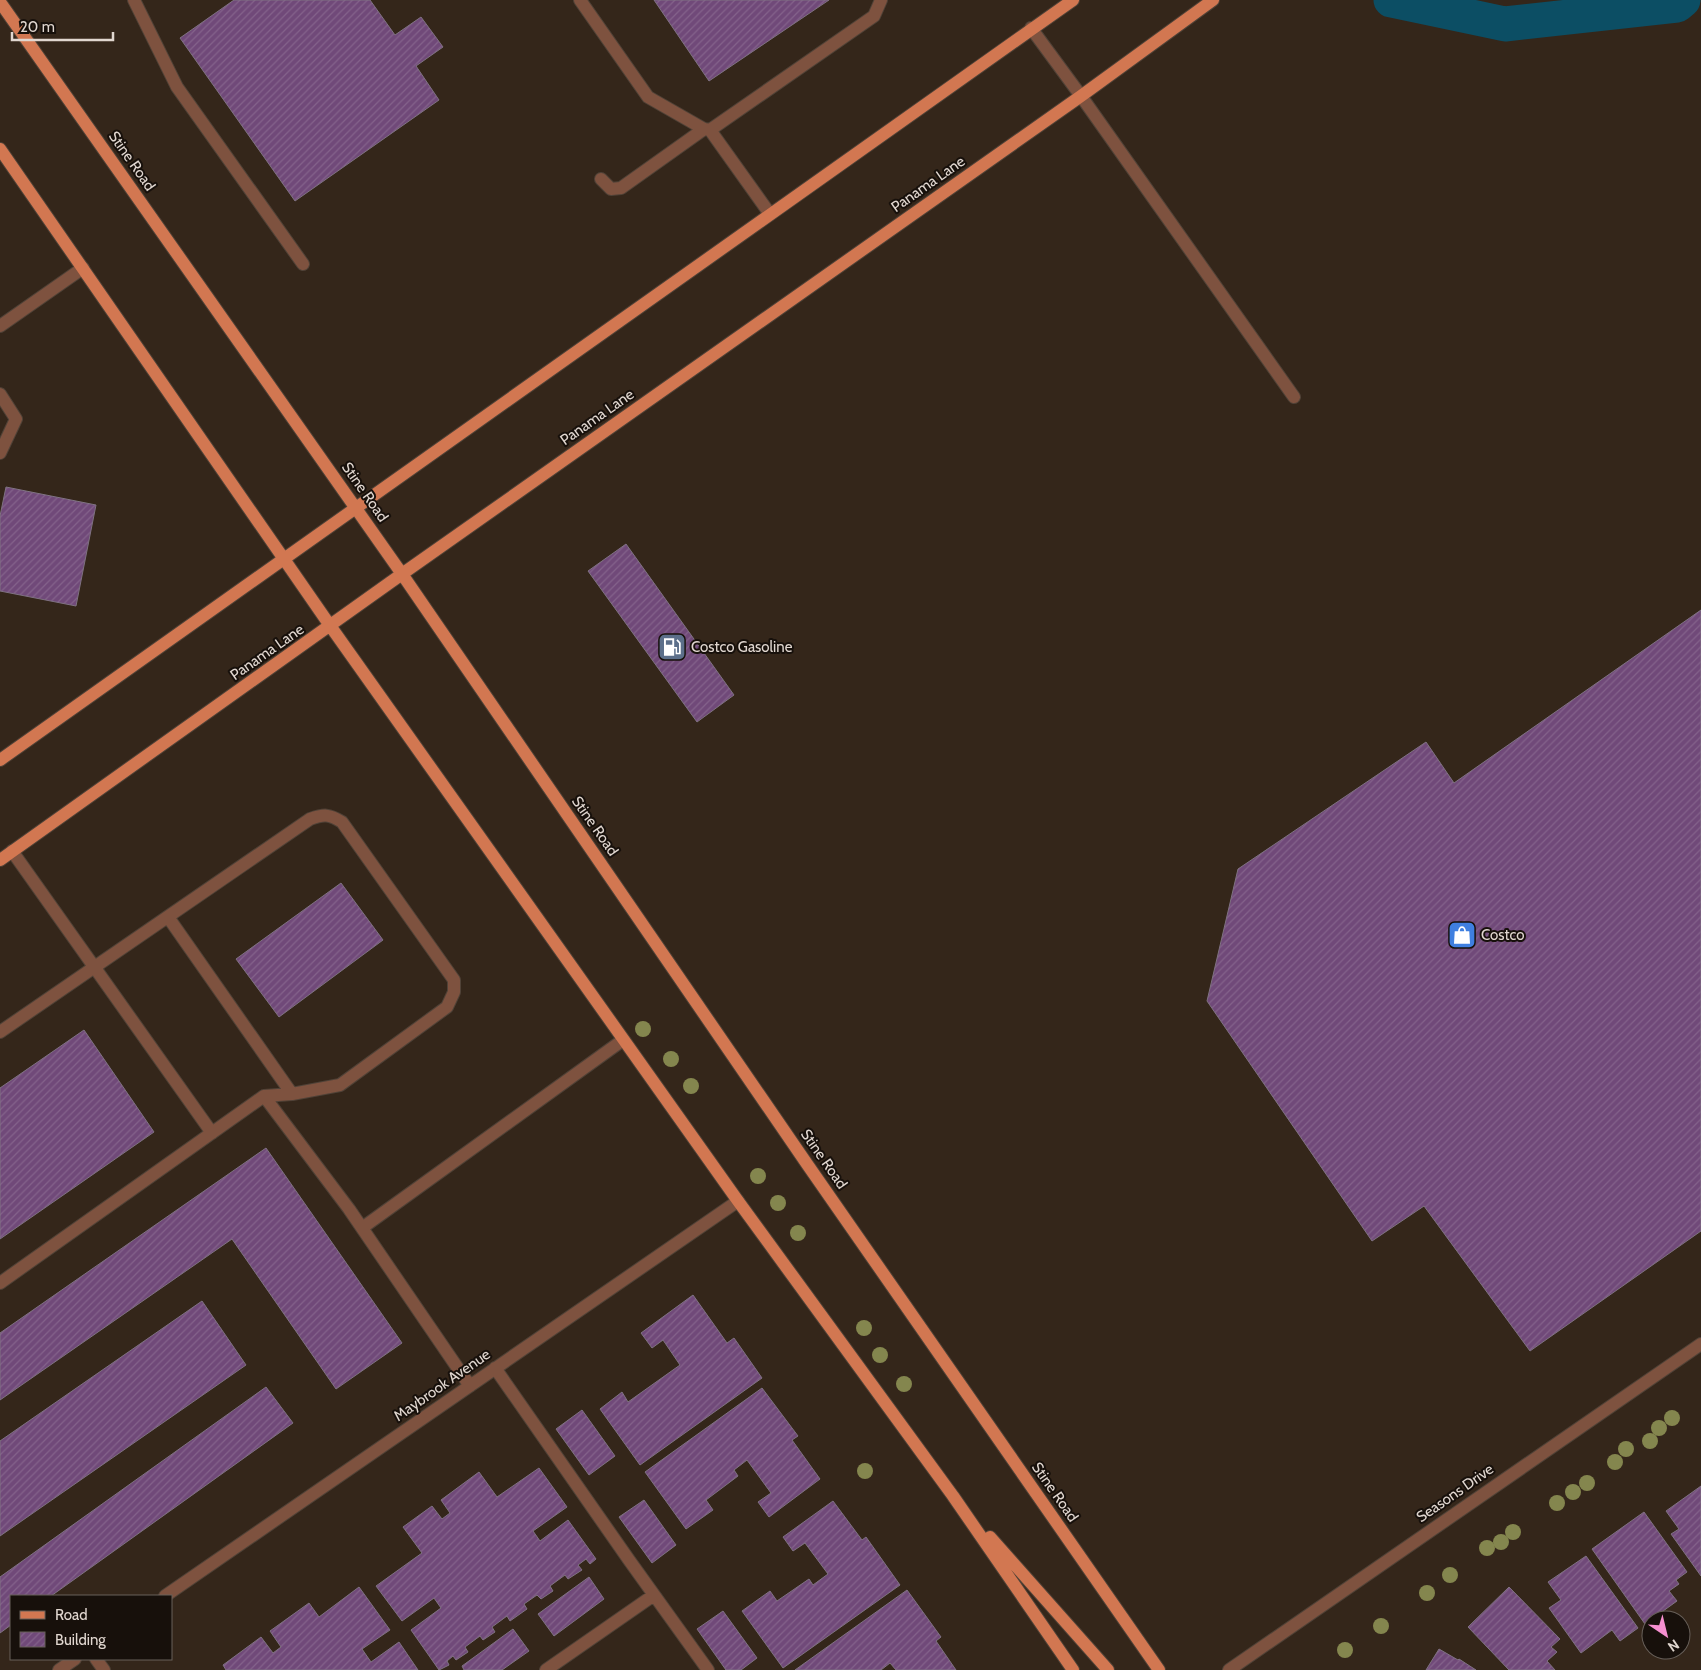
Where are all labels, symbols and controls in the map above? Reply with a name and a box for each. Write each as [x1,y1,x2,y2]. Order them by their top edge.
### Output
scale bar [12,10,114,42]
text: 20 m [20,18,55,36]
street label: Stine Road [105,128,159,194]
street label: Panama Lane [888,152,969,216]
street label: Panama Lane [557,385,638,449]
street label: Stine Road [338,459,392,525]
street label: Panama Lane [227,620,308,684]
fuel station icon: Costco Gasoline [657,632,687,662]
place label: Costco Gasoline [691,638,793,656]
street label: Stine Road [568,793,622,859]
shop icon: Costco [1447,920,1477,950]
place label: Costco [1481,926,1524,944]
street label: Stine Road [797,1126,851,1192]
street label: Maybrook Avenue [390,1345,494,1425]
street label: Stine Road [1028,1459,1082,1525]
street label: Seasons Drive [1413,1460,1497,1526]
legend [10,1595,172,1660]
text: Road [55,1606,88,1624]
north arrow [1641,1610,1691,1660]
text: Building [55,1631,106,1649]
text: N [1664,1635,1683,1656]

